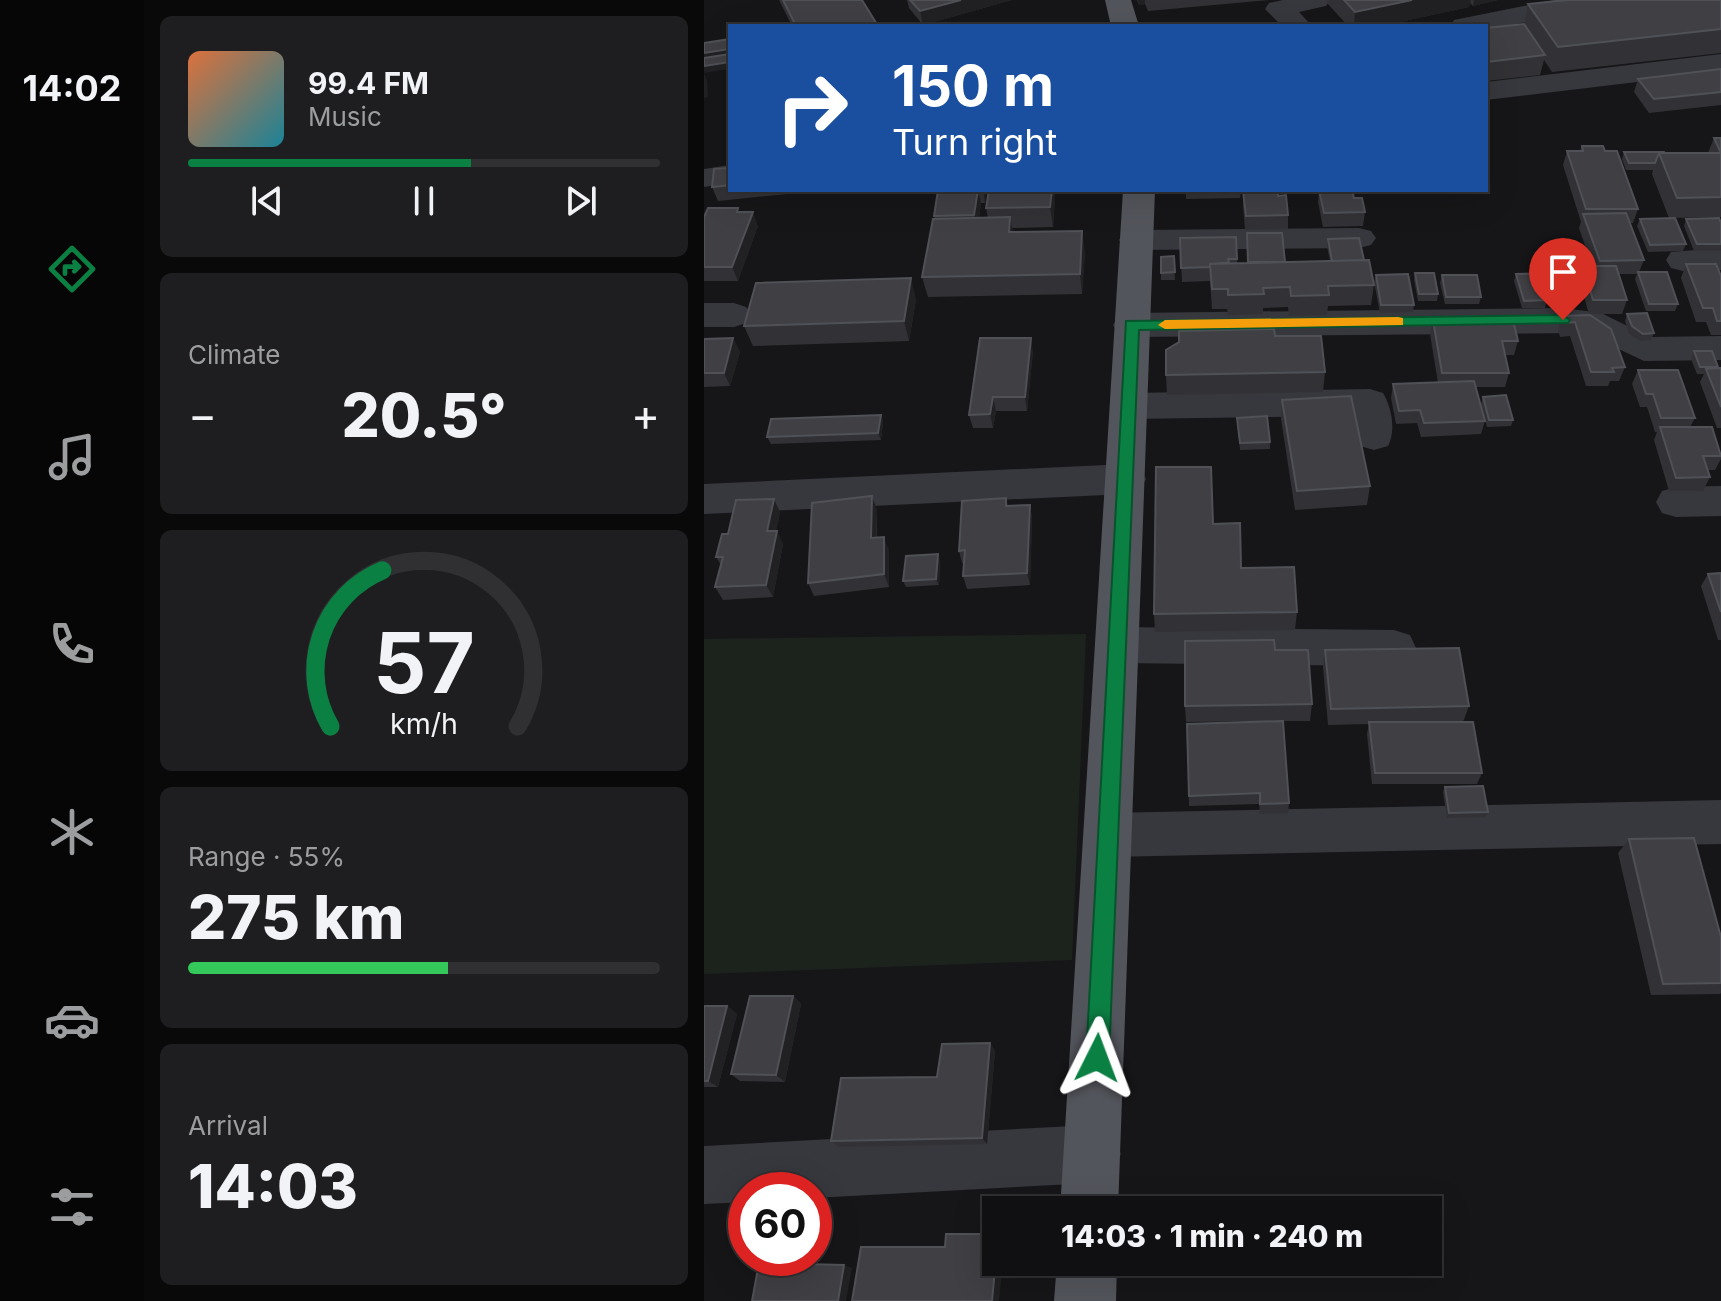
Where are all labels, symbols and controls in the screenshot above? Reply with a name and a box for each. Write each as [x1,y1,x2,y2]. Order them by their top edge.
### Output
text: 150 m [892,52,1054,120]
icon: right [760,56,864,160]
text: 99.4 FM [308,65,429,101]
text: 14:02 [23,66,121,110]
text: Music [308,101,382,132]
text: Turn right [892,120,1057,164]
icon: previous [245,179,289,223]
icon: pause [402,179,446,223]
icon: next [559,179,603,223]
pin [1529,238,1597,320]
icon: directions [44,241,100,297]
icon: arrive [1541,250,1585,294]
text: Climate [188,339,280,370]
text: 20.5° [341,379,507,451]
text: − [188,388,217,442]
text: + [631,388,660,442]
icon: music [44,429,100,485]
text: 57 [373,611,475,712]
icon: phone [44,616,100,672]
text: km/h [390,706,458,741]
icon: climate [44,804,100,860]
text: Range · 55% [188,841,345,872]
text: 275 km [188,881,404,953]
icon: car [44,992,100,1048]
position arrow [1055,1016,1139,1100]
text: Arrival [188,1110,268,1141]
text: 14:03 [188,1150,358,1222]
speed limit sign: 60 [728,1172,832,1276]
icon: filters [44,1179,100,1235]
text: 14:03 · 1 min · 240 m [1061,1218,1363,1254]

